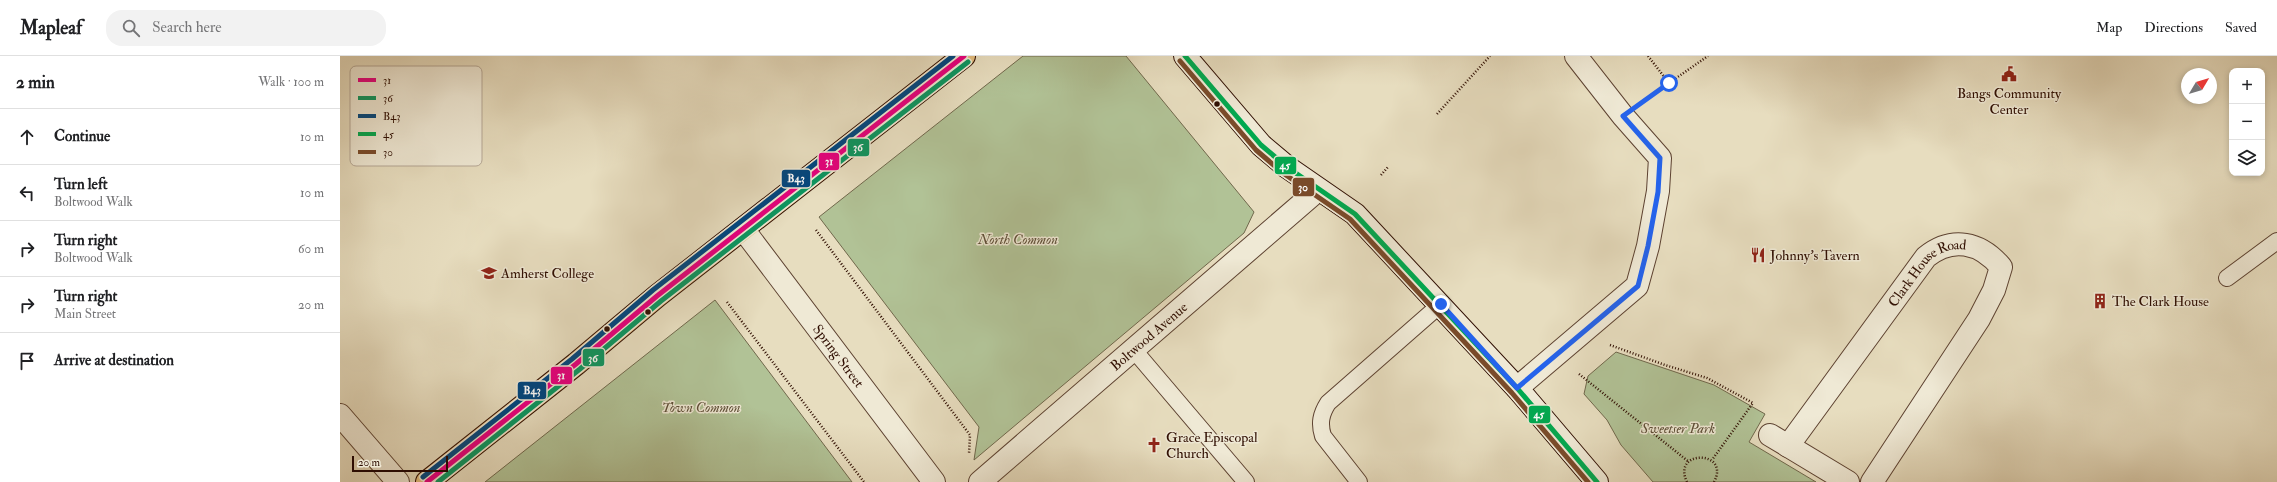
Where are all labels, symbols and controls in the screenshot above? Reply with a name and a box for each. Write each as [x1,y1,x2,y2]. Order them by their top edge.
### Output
search box [106,10,386,46]
text: Mapleaf [20,16,82,40]
icon: search [120,17,142,39]
text: Search here [152,18,222,37]
text: Map [2096,19,2122,36]
text: Directions [2144,19,2203,36]
text: Saved [2225,19,2257,36]
public building icon: Bangs Community Center [2000,65,2018,83]
legend [350,66,482,166]
north arrow [2181,68,2217,104]
map controls [2229,68,2265,176]
button: + [2229,68,2265,104]
text: 2 min [16,72,55,93]
text: Walk · 100 m [258,74,324,90]
text: 31 [383,74,391,87]
route start [1660,74,1678,92]
place label: Bangs Community Center [1957,85,2062,118]
text: 36 [383,92,394,105]
unlabelled marker [1212,99,1222,109]
button: − [2229,104,2265,140]
text: B43 [383,110,400,123]
icon: ahead [16,126,38,148]
text: Continue [54,127,110,146]
text: 45 [383,128,394,141]
text: 10 m [300,129,324,145]
line badge: 36 [847,138,870,157]
button: layers [2229,140,2265,176]
text: 36 [853,141,864,154]
text: 30 [383,146,393,159]
line badge: 31 [818,152,840,171]
text: 31 [825,155,833,168]
line badge: 45 [1274,156,1297,175]
text: 45 [1279,159,1291,173]
line badge: B43 [781,169,811,188]
text: B43 [787,172,805,186]
text: Turn left [54,175,108,194]
line badge: 30 [1292,177,1315,197]
text: 30 [1298,181,1308,194]
icon: left [16,182,38,204]
text: 10 m [300,185,324,201]
text: Boltwood Walk [54,194,133,210]
text: Turn right [54,231,117,250]
park label: North Common [977,231,1058,248]
street label: Clark House Road [1884,236,1967,310]
icon: right [16,238,38,260]
text: 60 m [298,241,324,257]
restaurant icon: Johnny's Tavern [1749,246,1767,264]
place label: Johnny's Tavern [1769,247,1860,265]
text: Boltwood Walk [54,250,133,266]
school or university icon: Amherst College [480,264,498,282]
place label: Amherst College [500,265,594,282]
text: Turn right [54,287,117,306]
building icon: The Clark House [2091,292,2109,310]
place label: The Clark House [2112,293,2209,310]
icon: right [16,294,38,316]
route end [1432,295,1450,313]
text: 20 m [298,297,324,313]
street label: Boltwood Avenue [1107,298,1191,374]
text: Main Street [54,306,116,322]
unlabelled marker [643,307,653,317]
street label: Spring Street [810,321,868,391]
unlabelled marker [602,324,612,334]
line badge: 36 [582,348,605,367]
icon: arrive [16,350,38,372]
text: Arrive at destination [54,351,174,370]
text: 36 [588,352,599,365]
line badge: 31 [550,366,573,385]
text: 31 [557,369,565,382]
line badge: B43 [517,381,547,400]
text: B43 [523,384,541,398]
park label: Town Common [662,399,741,416]
line badge: 45 [1528,405,1551,424]
text: 45 [1533,408,1545,422]
park label: Sweetser Park [1640,420,1715,437]
place label: Grace Episcopal Church [1166,429,1258,462]
church icon: Grace Episcopal Church [1145,436,1163,454]
scale bar [352,454,448,473]
text: 20 m [358,456,380,469]

